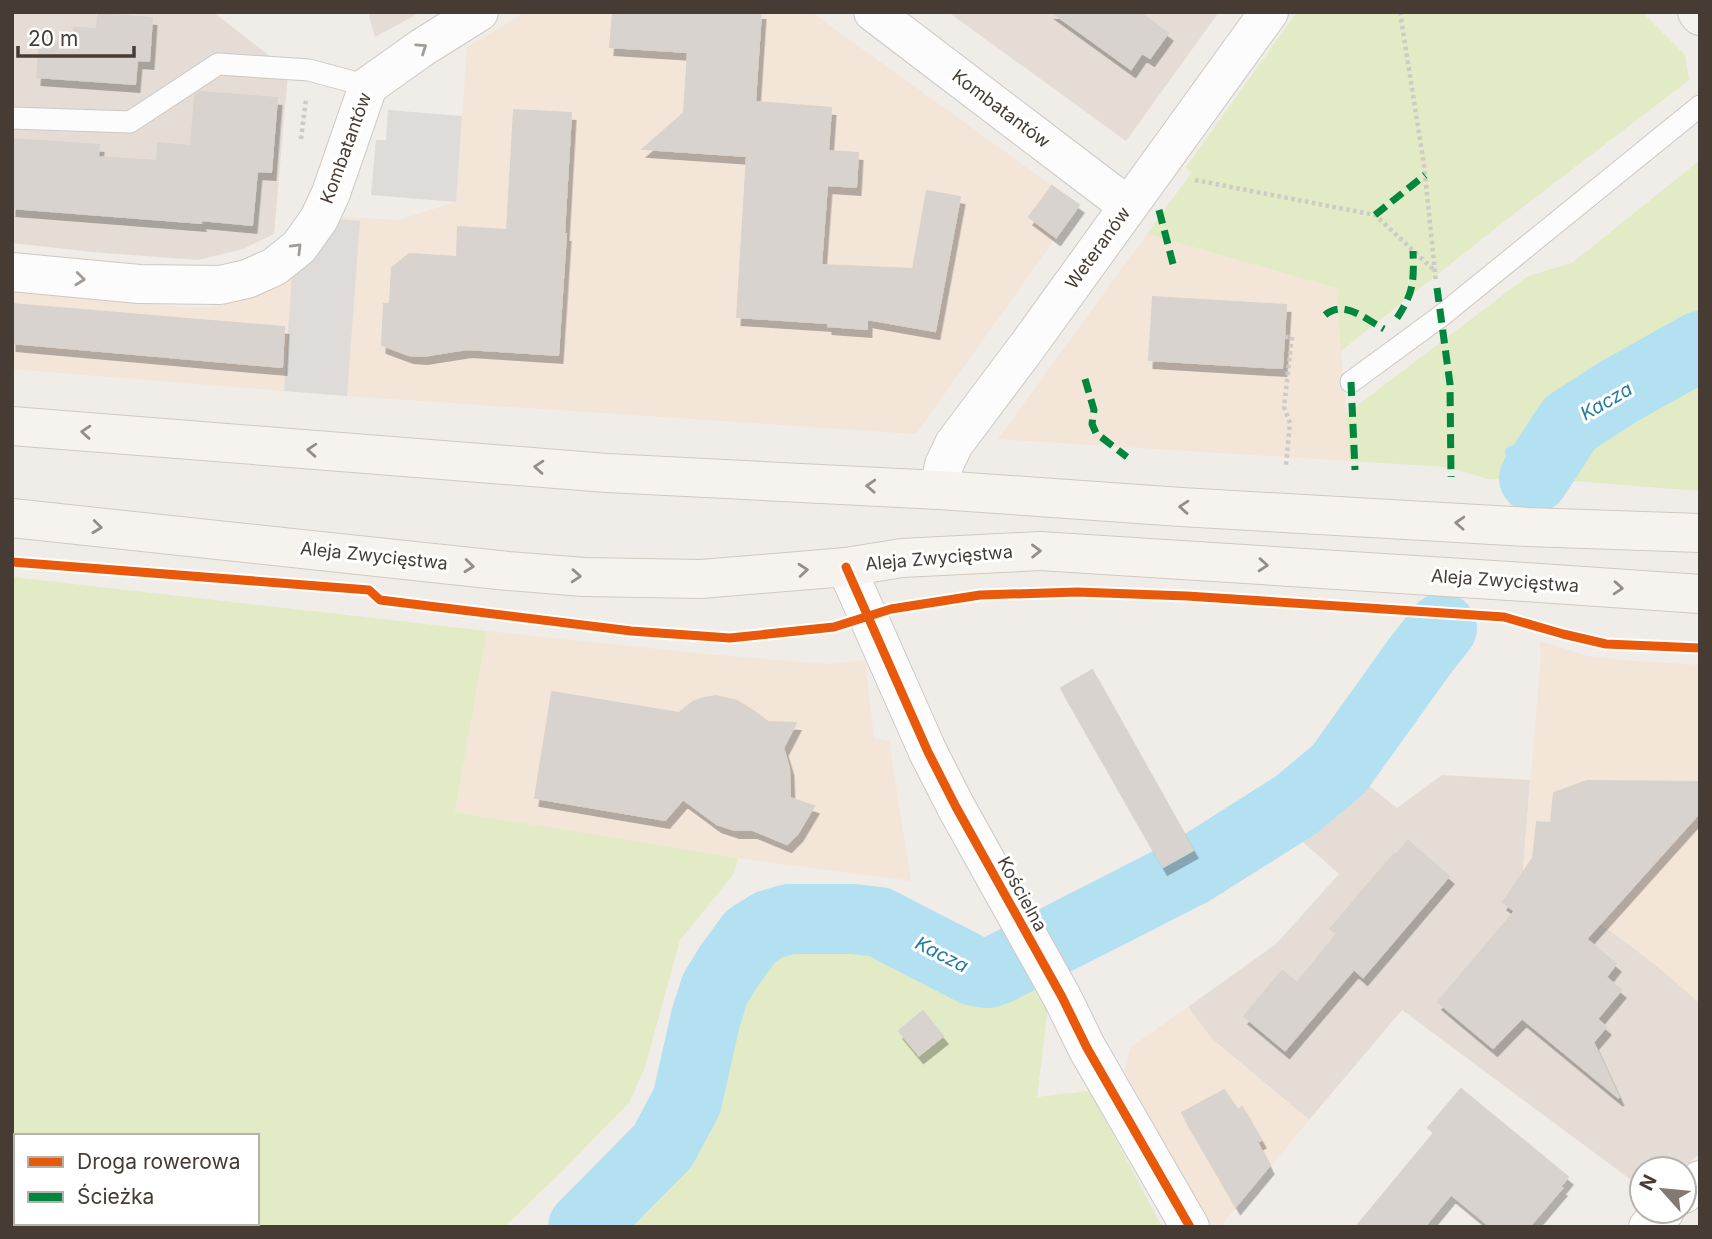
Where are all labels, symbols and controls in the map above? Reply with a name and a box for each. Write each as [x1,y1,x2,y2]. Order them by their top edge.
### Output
scale bar [18,14,133,58]
text: 20 m [28,26,78,51]
one-way arrow [415,43,428,56]
street label: Kombatantów [948,65,1055,152]
street label: Kombatantów [316,89,375,206]
street label: Weteranów [1061,202,1135,293]
one-way arrow [288,243,301,256]
one-way arrow [74,271,86,286]
water label: Kacza [1576,377,1637,425]
one-way arrow [80,425,91,440]
one-way arrow [307,443,318,458]
one-way arrow [533,460,544,475]
one-way arrow [865,479,876,494]
one-way arrow [1179,500,1190,515]
one-way arrow [1455,515,1466,530]
one-way arrow [91,519,102,534]
street label: Aleja Zwycięstwa [299,537,449,574]
street label: Aleja Zwycięstwa [864,541,1014,574]
one-way arrow [1030,544,1041,559]
one-way arrow [1257,557,1268,572]
one-way arrow [463,559,475,574]
one-way arrow [797,563,808,578]
street label: Aleja Zwycięstwa [1430,565,1580,596]
one-way arrow [570,568,581,583]
one-way arrow [1612,580,1623,595]
street label: Kościelna [993,853,1051,935]
water label: Kacza [912,931,972,978]
legend [14,1134,259,1225]
text: Droga rowerowa [77,1149,240,1174]
north arrow [1628,1155,1698,1225]
text: N [1635,1171,1662,1194]
text: Ścieżka [77,1183,154,1209]

